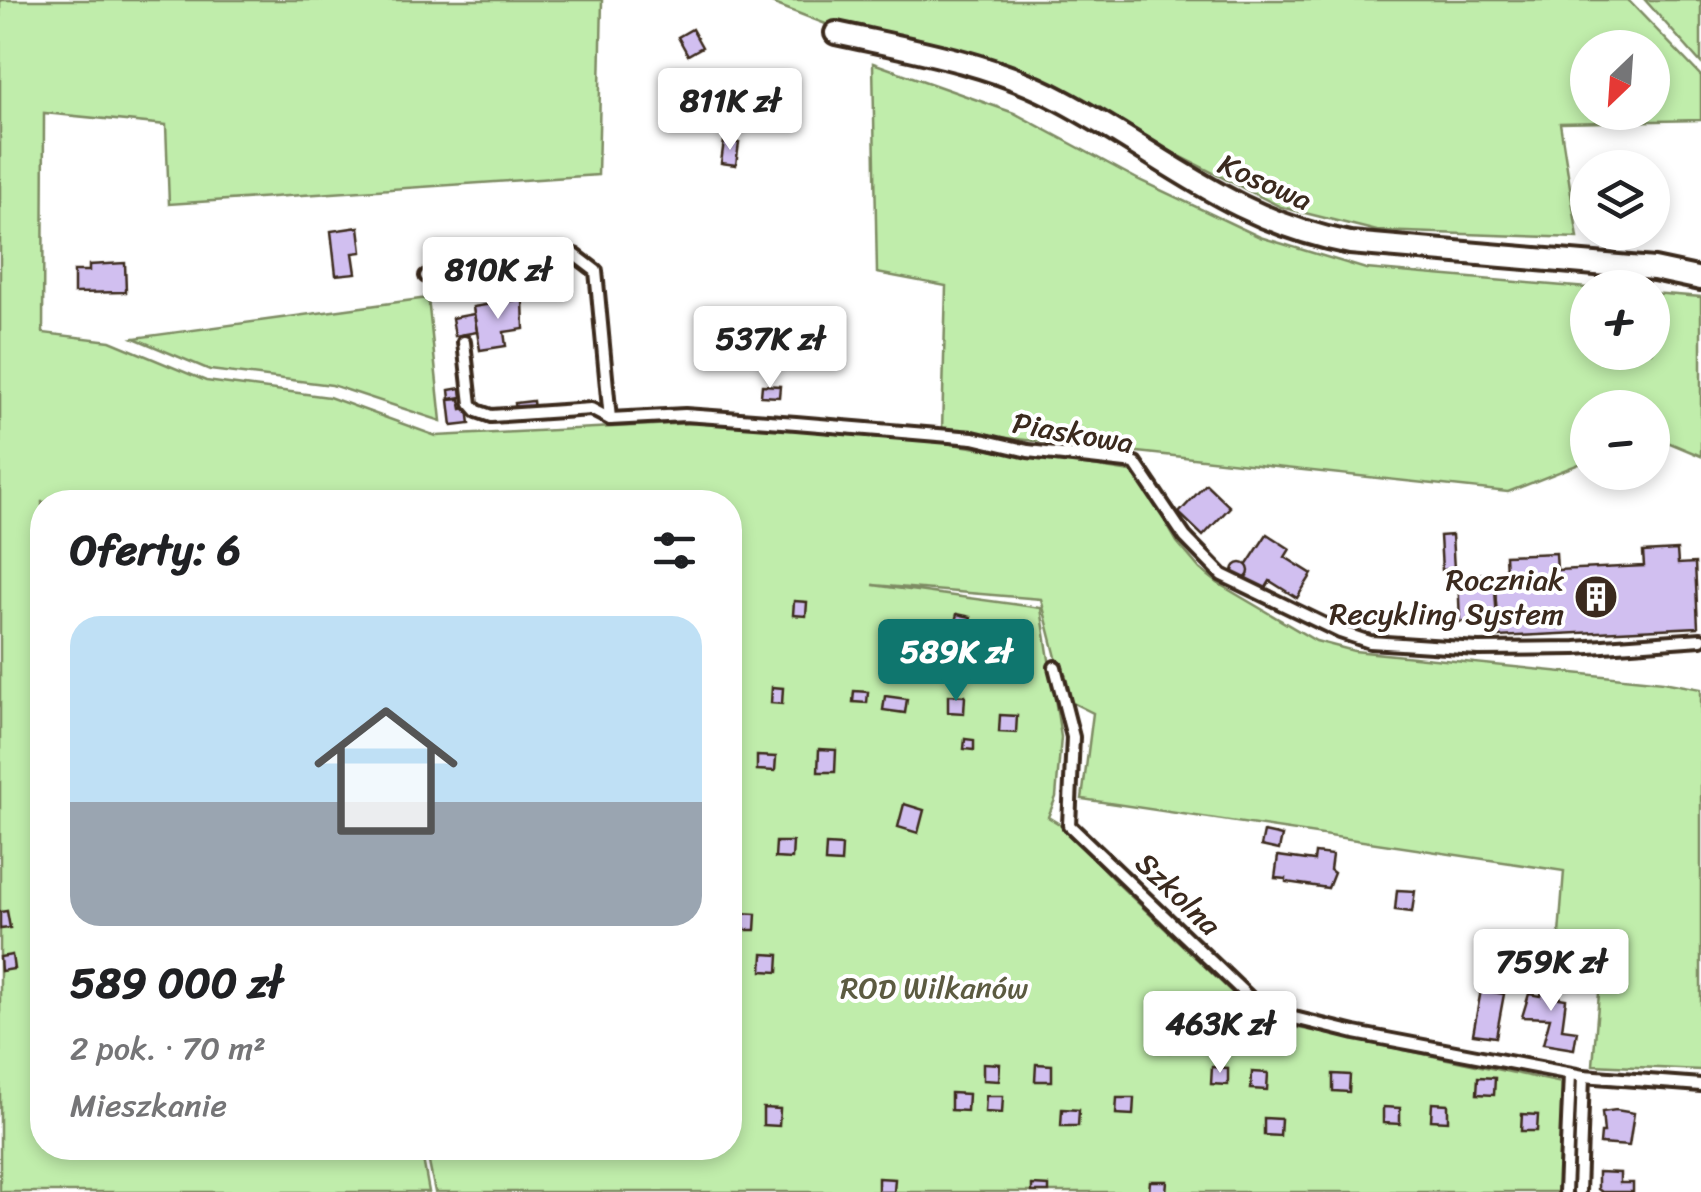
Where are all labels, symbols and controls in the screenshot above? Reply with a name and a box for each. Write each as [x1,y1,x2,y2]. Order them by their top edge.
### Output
north arrow [1570,30,1670,130]
map controls [1570,30,1670,490]
pin: 811K zł [638,68,822,153]
text: 811K zł [680,72,780,129]
street label: Kosowa [1209,137,1321,227]
button: layers [1570,150,1670,250]
pin: 810K zł [406,237,590,322]
text: 810K zł [445,241,551,298]
button: + [1570,270,1670,370]
pin: 537K zł [678,306,862,391]
text: 537K zł [716,310,824,367]
button: − [1570,390,1670,490]
street label: Piaskowa [1008,396,1138,470]
text: Oferty: 6 [70,513,241,587]
icon: filters [647,523,702,578]
place label: Roczniak Recykling System [1329,553,1565,641]
building icon: Roczniak Recykling System [1573,574,1619,620]
pin: 589K zł [864,619,1048,704]
text: 589K zł [900,623,1012,680]
icon: home [296,681,476,861]
street label: Szkolna [1122,838,1235,950]
pin: 759K zł [1459,929,1643,1014]
text: 759K zł [1496,933,1606,990]
text: 589 000 zł [70,946,282,1020]
park label: ROD Wilkanów [840,961,1028,1015]
pin: 463K zł [1128,991,1312,1076]
text: 463K zł [1165,995,1275,1052]
text: 2 pok. · 70 m² [70,1020,266,1077]
text: Mieszkanie [70,1077,227,1134]

